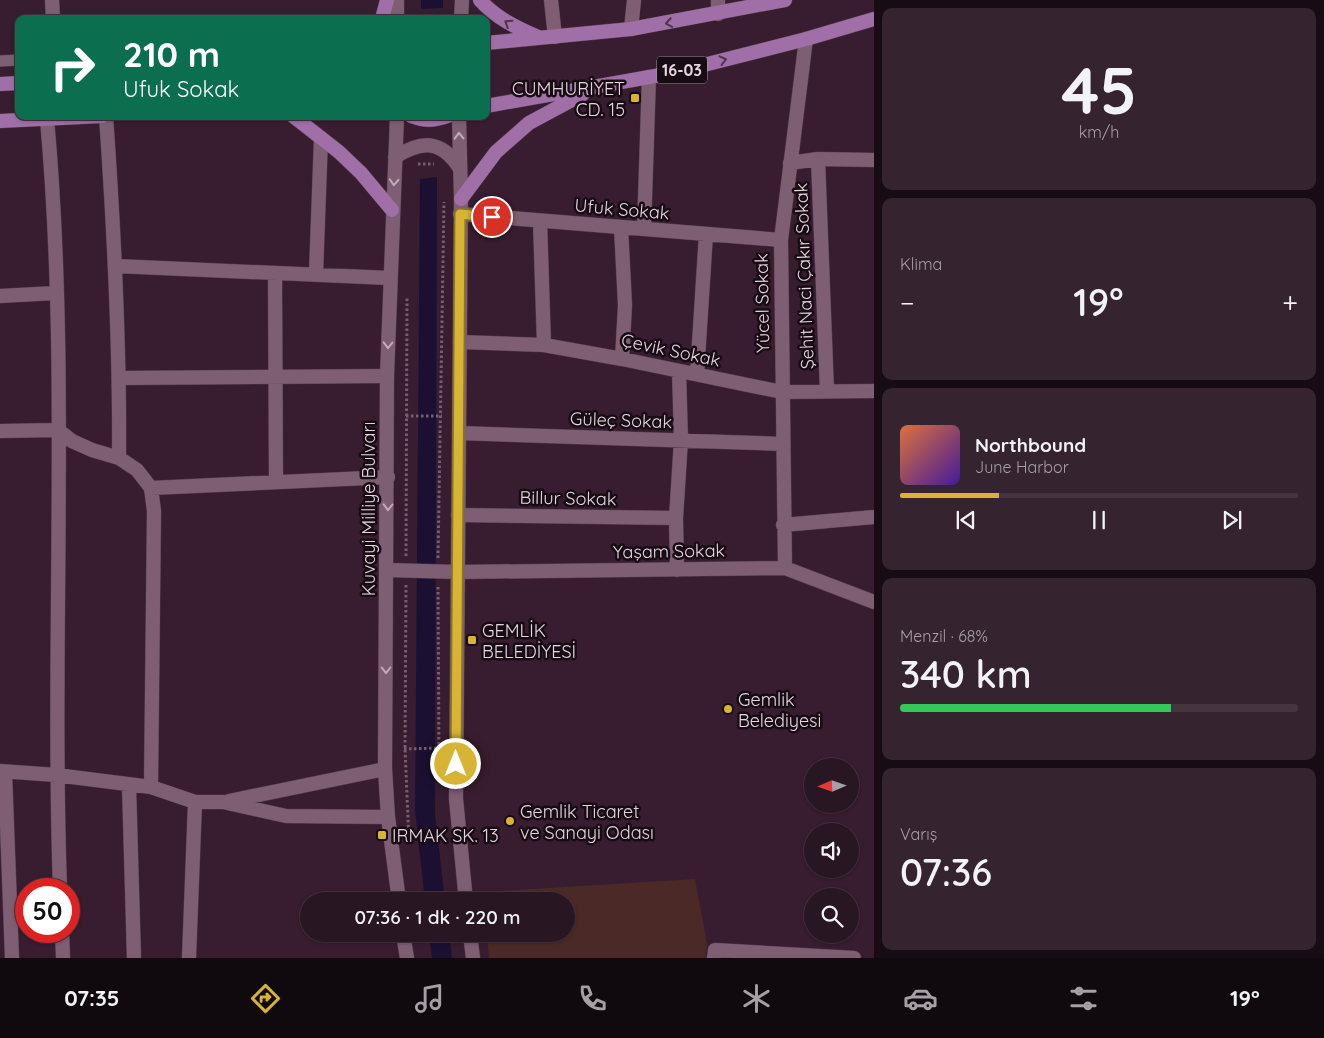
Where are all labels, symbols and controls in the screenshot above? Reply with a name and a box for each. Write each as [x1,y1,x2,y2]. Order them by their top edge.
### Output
one-way arrow [664,17,673,27]
one-way arrow [505,20,514,29]
text: 210 m [123,32,220,76]
icon: right [40,35,105,100]
text: 45 [1061,49,1137,130]
one-way arrow [718,55,727,66]
road number: 16-03 [657,56,707,84]
text: Ufuk Sokak [123,75,239,103]
place label: CUMHURİYET CD. 15 [512,77,625,121]
marker: CUMHURİYET CD. 15 [629,92,641,104]
text: km/h [1079,122,1119,142]
one-way arrow [454,131,464,139]
one-way arrow [388,179,399,187]
street label: Şehit Naci Çakır Sokak [789,182,819,370]
street label: Ufuk Sokak [574,193,670,225]
pin [471,196,513,238]
icon: arrive [478,203,506,231]
street label: Yücel Sokak [750,253,774,353]
text: Klima [900,254,942,274]
text: 19° [1073,278,1123,326]
text: − [900,285,915,320]
text: + [1282,285,1298,320]
street label: Çevik Sokak [619,328,723,372]
one-way arrow [383,342,393,349]
street label: Güleç Sokak [570,407,672,433]
street label: Kuvayi Milliye Bulvarı [357,422,380,596]
text: Northbound [975,433,1086,457]
text: June Harbor [975,457,1069,477]
street label: Billur Sokak [519,486,617,510]
one-way arrow [382,504,393,512]
icon: previous [952,506,980,534]
icon: pause [1085,506,1113,534]
icon: next [1218,506,1246,534]
street label: Yaşam Sokak [613,539,725,563]
place label: GEMLİK BELEDİYESİ [482,619,576,663]
text: Menzil · 68% [900,626,988,646]
marker: GEMLİK BELEDİYESİ [466,634,478,646]
text: 340 km [900,650,1032,698]
one-way arrow [381,666,391,674]
place label: Gemlik Belediyesi [738,688,821,732]
marker: Gemlik Belediyesi [722,703,734,715]
position arrow [429,737,481,789]
north arrow [804,758,859,812]
map controls [804,758,859,943]
place label: Gemlik Ticaret ve Sanayi Odası [520,800,654,844]
marker: Gemlik Ticaret ve Sanayi Odası [504,815,516,827]
button: sound [804,823,859,878]
place label: IRMAK SK. 13 [392,824,499,847]
text: Varış [900,824,937,844]
marker: IRMAK SK. 13 [376,829,388,841]
text: 07:36 [900,848,992,896]
speed limit sign: 50 [15,878,80,943]
button: search [804,888,859,943]
text: 07:36 · 1 dk · 220 m [355,905,521,929]
icon: directions [248,981,283,1016]
icon: music [412,981,447,1016]
icon: phone [575,981,610,1016]
icon: climate [739,981,774,1016]
icon: car [903,981,938,1016]
icon: filters [1066,981,1101,1016]
text: 07:35 [64,984,120,1012]
text: 19° [1230,984,1260,1012]

